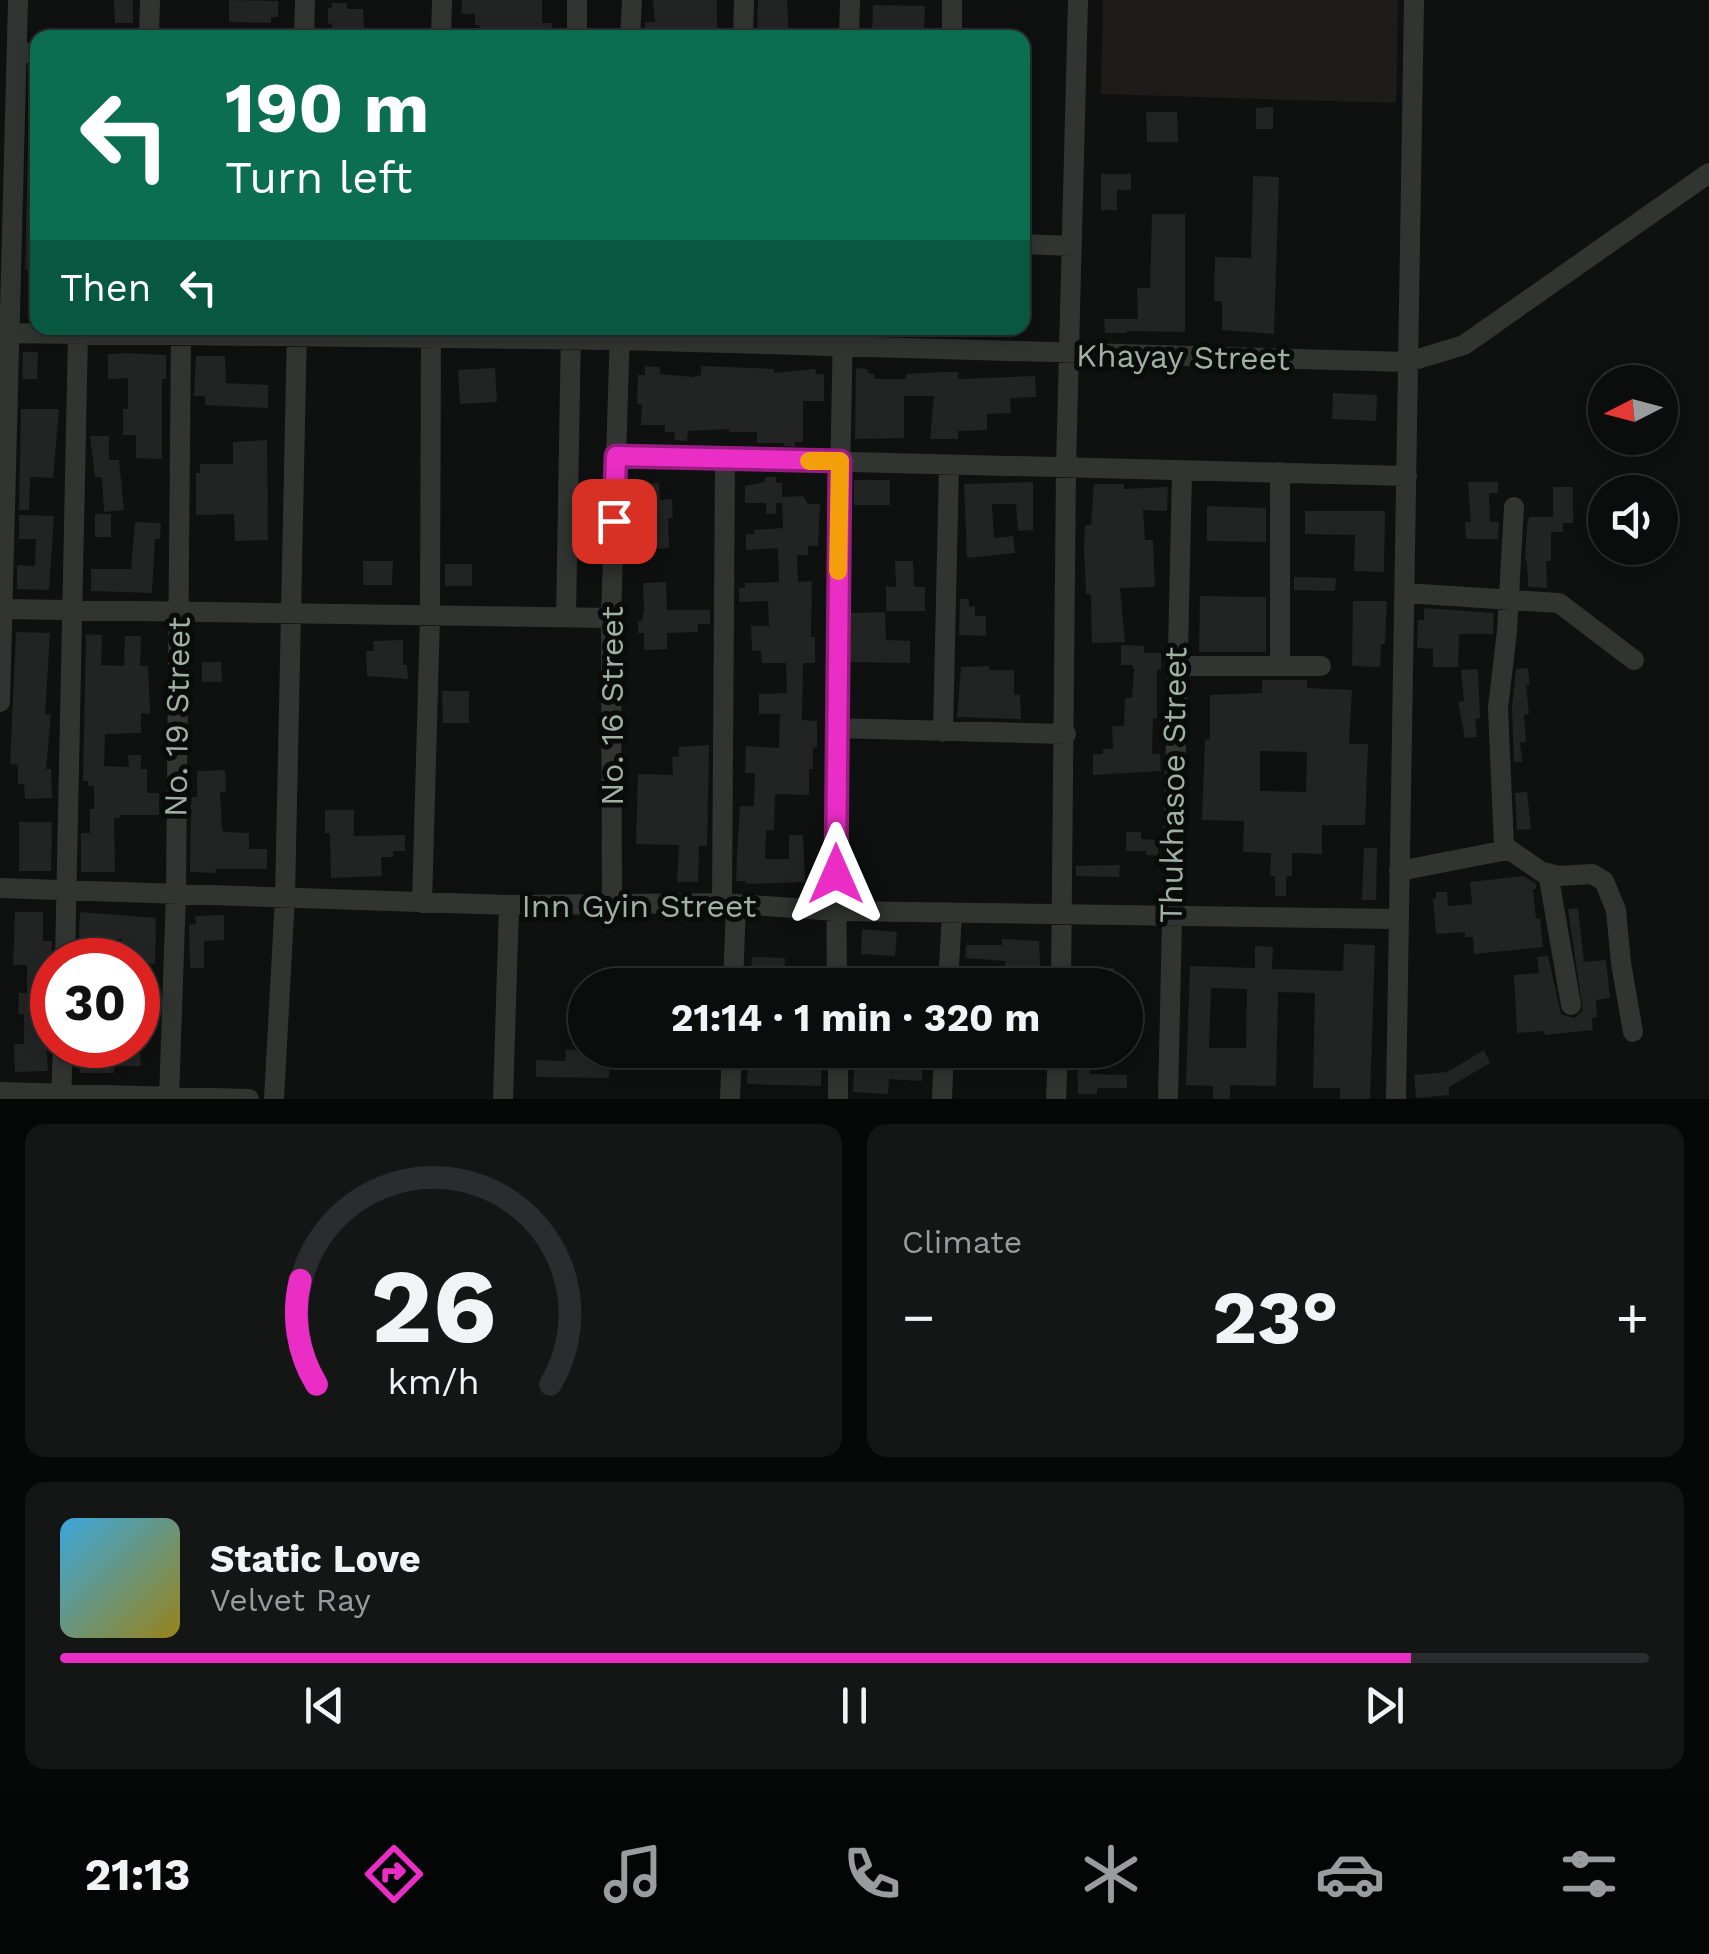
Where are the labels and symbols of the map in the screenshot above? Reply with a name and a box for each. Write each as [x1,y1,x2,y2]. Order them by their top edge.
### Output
street label: Khayay Street [1076,336,1290,378]
north arrow [1588,365,1678,455]
pin [572,479,657,564]
street label: No. 16 Street [593,606,631,806]
street label: No. 19 Street [156,617,198,817]
street label: Thukhasoe Street [1152,647,1194,923]
position arrow [784,822,888,926]
street label: Inn Gyin Street [522,887,756,925]
speed limit sign: 30 [30,938,160,1068]

